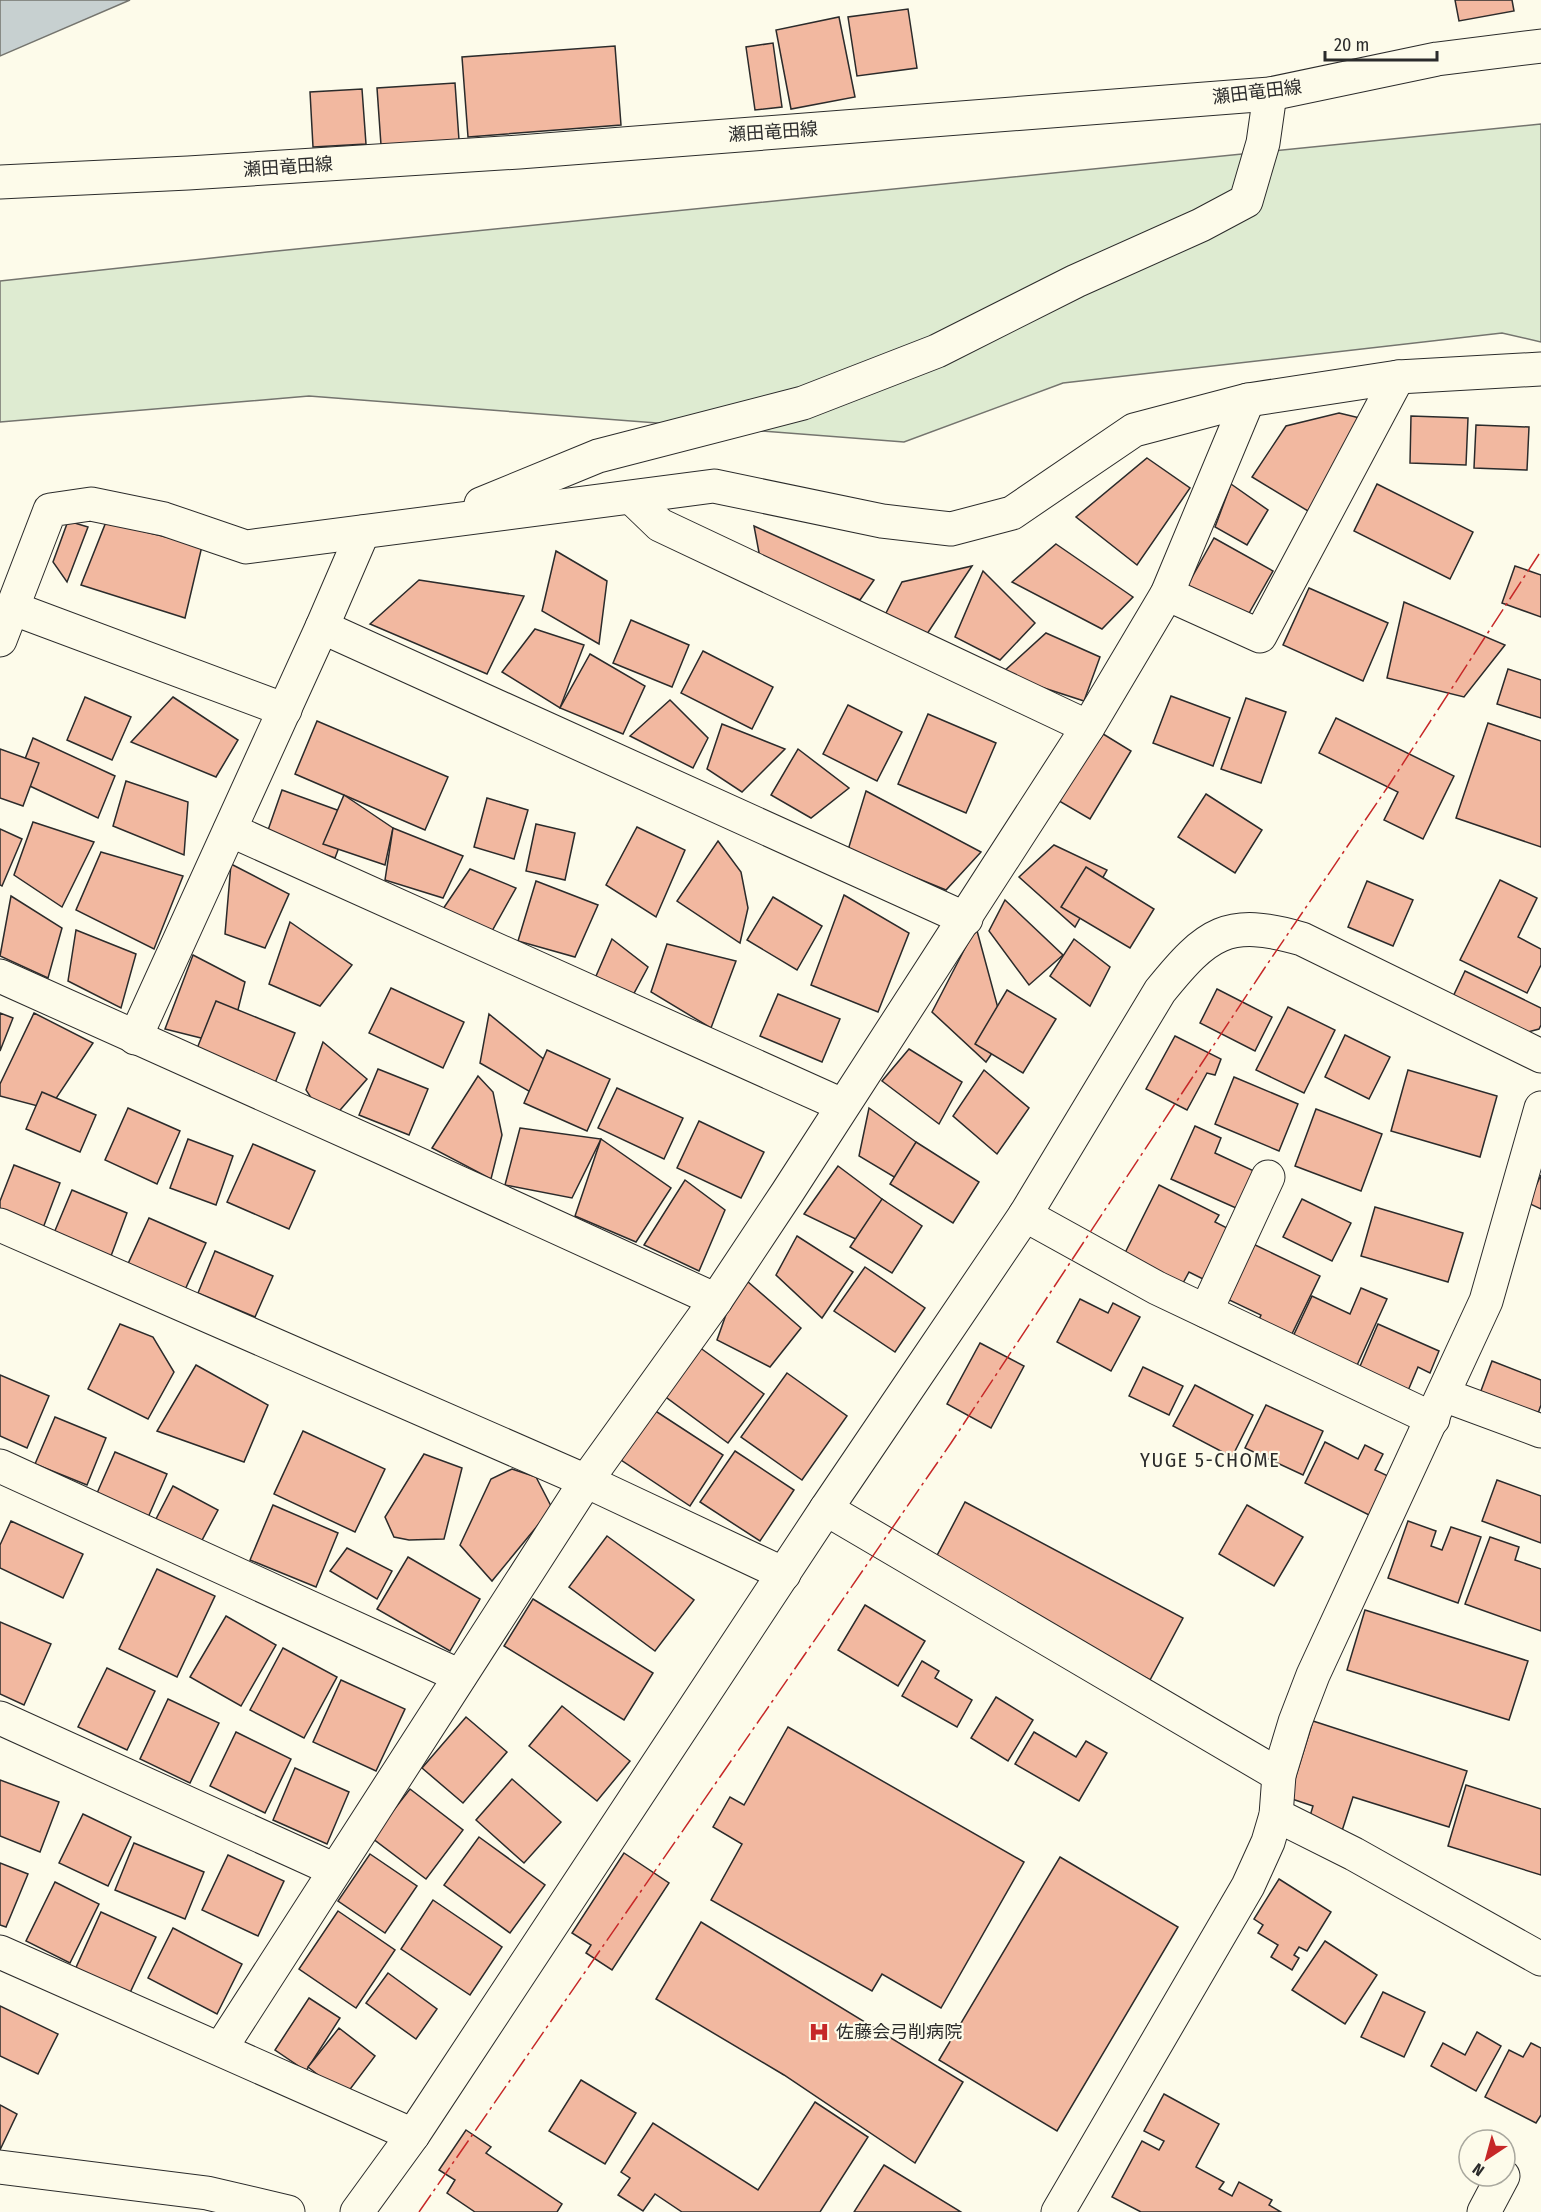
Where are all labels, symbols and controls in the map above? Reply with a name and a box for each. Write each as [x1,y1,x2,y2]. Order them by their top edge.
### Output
scale bar [1325,24,1438,62]
text: 20 m [1334,34,1369,56]
street label: 瀬田竜田線 [1211,76,1303,108]
street label: 瀬田竜田線 [727,118,819,146]
street label: 瀬田竜田線 [242,153,334,181]
district label: YUGE 5-CHOME [1140,1448,1280,1472]
hospital icon: 佐藤会弓削病院 [807,2020,831,2044]
place label: 佐藤会弓削病院 [836,2021,962,2043]
north arrow [1457,2128,1517,2188]
text: N [1469,2159,1488,2180]

